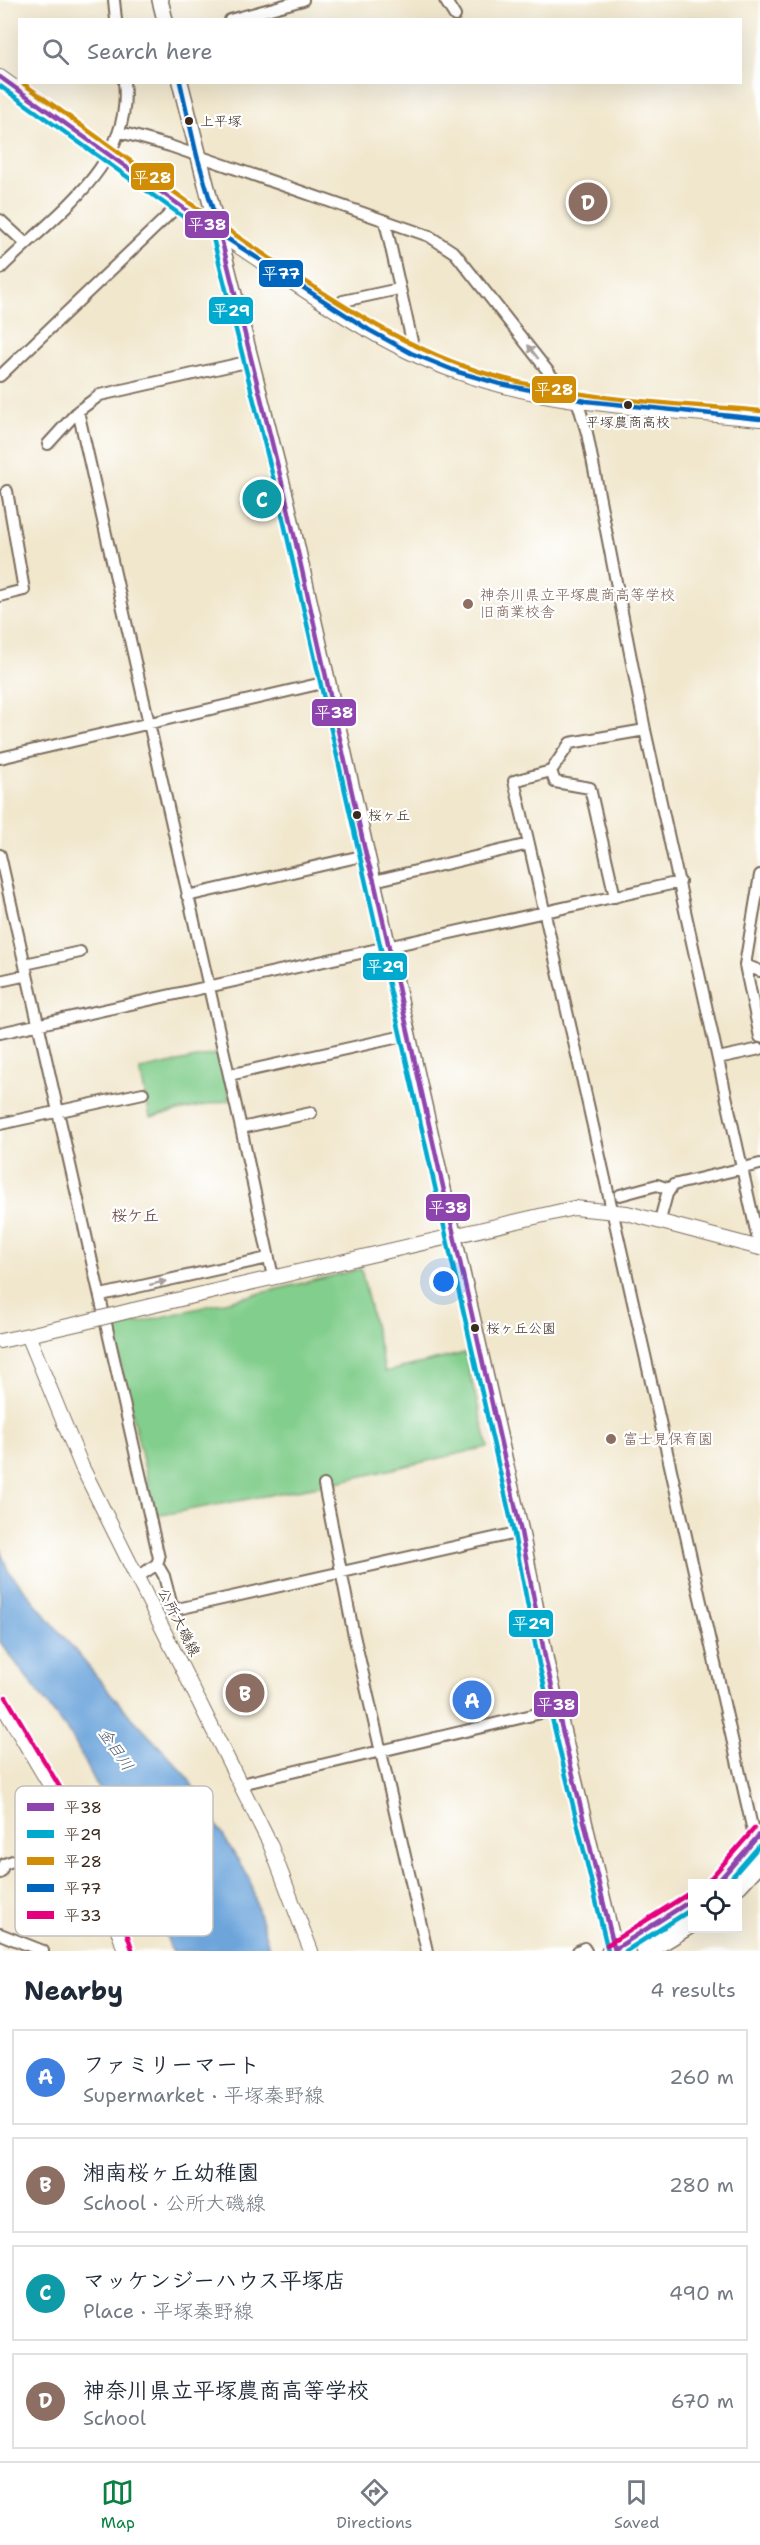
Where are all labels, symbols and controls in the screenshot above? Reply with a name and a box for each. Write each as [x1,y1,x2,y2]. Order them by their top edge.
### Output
search box [18,18,742,84]
icon: search [39,35,72,68]
text: Search here [87,37,213,66]
place label: 上平塚 [200,112,242,130]
marker: 上平塚 [183,115,195,127]
line badge: 平28 [130,162,175,191]
text: 平28 [133,167,171,188]
pin: D [568,180,608,224]
line badge: 平38 [184,210,230,239]
text: 平38 [188,214,226,235]
line badge: 平77 [258,259,304,288]
text: 平77 [262,263,300,284]
line badge: 平29 [208,296,254,325]
text: 平29 [212,300,250,321]
one-way arrow [528,345,540,360]
line badge: 平28 [531,375,577,404]
text: 平28 [535,379,573,400]
marker: 平塚農商高校 [622,399,634,411]
place label: 平塚農商高校 [586,413,670,431]
pin: C [242,476,282,522]
place label: 神奈川県立平塚農商高等学校 旧商業校舎 [480,585,675,622]
marker: 神奈川県立平塚農商高等学校 旧商業校舎 [461,597,475,611]
line badge: 平38 [311,698,357,727]
text: 平38 [315,702,353,723]
place label: 桜ヶ丘 [368,806,410,824]
marker: 桜ヶ丘 [351,809,363,821]
line badge: 平29 [362,952,408,981]
text: 平29 [366,956,404,977]
line badge: 平38 [425,1193,471,1222]
text: 平38 [429,1197,467,1218]
district label: 桜ケ丘 [111,1205,159,1226]
your location [429,1267,458,1296]
one-way arrow [148,1277,167,1287]
place label: 桜ヶ丘公園 [486,1319,556,1337]
marker: 桜ヶ丘公園 [469,1322,481,1334]
place label: 富士見保育園 [623,1429,713,1449]
marker: 富士見保育園 [604,1432,618,1446]
street label: 公所大磯線 [153,1584,205,1660]
line badge: 平29 [508,1609,554,1638]
text: 平29 [512,1613,550,1634]
pin: B [226,1670,264,1716]
pin: A [452,1678,492,1722]
line badge: 平38 [533,1690,579,1718]
text: 平38 [537,1694,575,1715]
water label: 金目川 [94,1723,138,1775]
legend [15,1786,213,1936]
text: 平38 [64,1797,102,1818]
text: 平29 [64,1824,102,1845]
text: 平28 [64,1851,102,1872]
text: 平77 [64,1878,101,1899]
map controls [688,1879,742,1933]
button: locate [688,1879,742,1933]
text: 平33 [64,1905,101,1926]
text: Nearby [24,1973,123,2008]
text: 4 results [650,1977,736,2003]
text: ファミリーマート [83,2050,260,2079]
text: A [38,2064,53,2090]
text: 260 m [669,2064,734,2090]
text: Supermarket · 平塚秦野線 [83,2082,324,2108]
text: 湘南桜ヶ丘幼稚園 [83,2158,259,2187]
text: B [39,2172,52,2198]
text: 280 m [669,2172,734,2198]
text: School · 公所大磯線 [83,2190,265,2216]
text: マッケンジーハウス平塚店 [83,2266,346,2295]
text: C [39,2280,52,2306]
text: 490 m [669,2280,734,2306]
text: Place · 平塚秦野線 [83,2298,253,2324]
text: 神奈川県立平塚農商高等学校 [83,2376,369,2405]
text: D [38,2388,53,2414]
text: 670 m [671,2388,734,2414]
text: School [83,2405,146,2431]
tab: Map [101,2476,135,2533]
tab: Directions [336,2476,413,2533]
tab: Saved [614,2476,659,2533]

